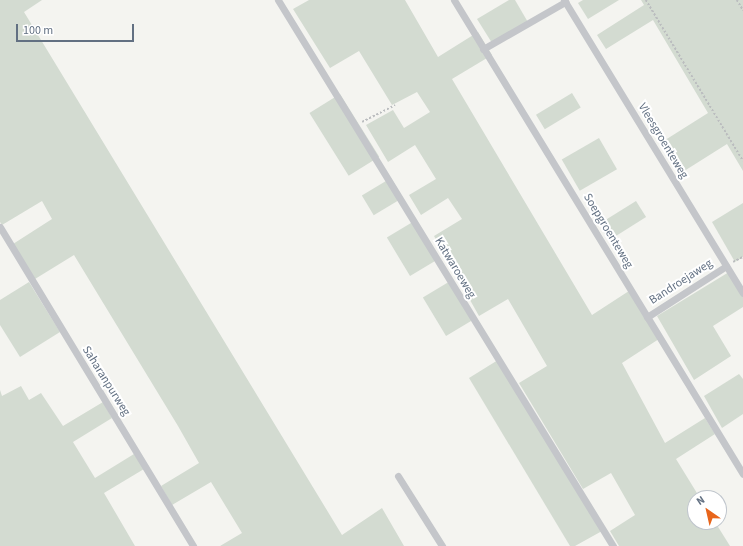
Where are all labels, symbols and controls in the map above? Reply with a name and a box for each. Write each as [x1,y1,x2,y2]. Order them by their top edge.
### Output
scale bar [18,16,136,42]
text: 100 m [23,22,53,39]
street label: Vleesgroenteweg [635,101,691,181]
street label: Soepgroenteweg [580,191,636,271]
street label: Katwaroeweg [431,235,479,301]
street label: Bandroejaweg [647,256,715,308]
street label: Saharanpurweg [79,343,133,419]
north arrow [687,490,727,530]
text: N [693,492,708,509]

